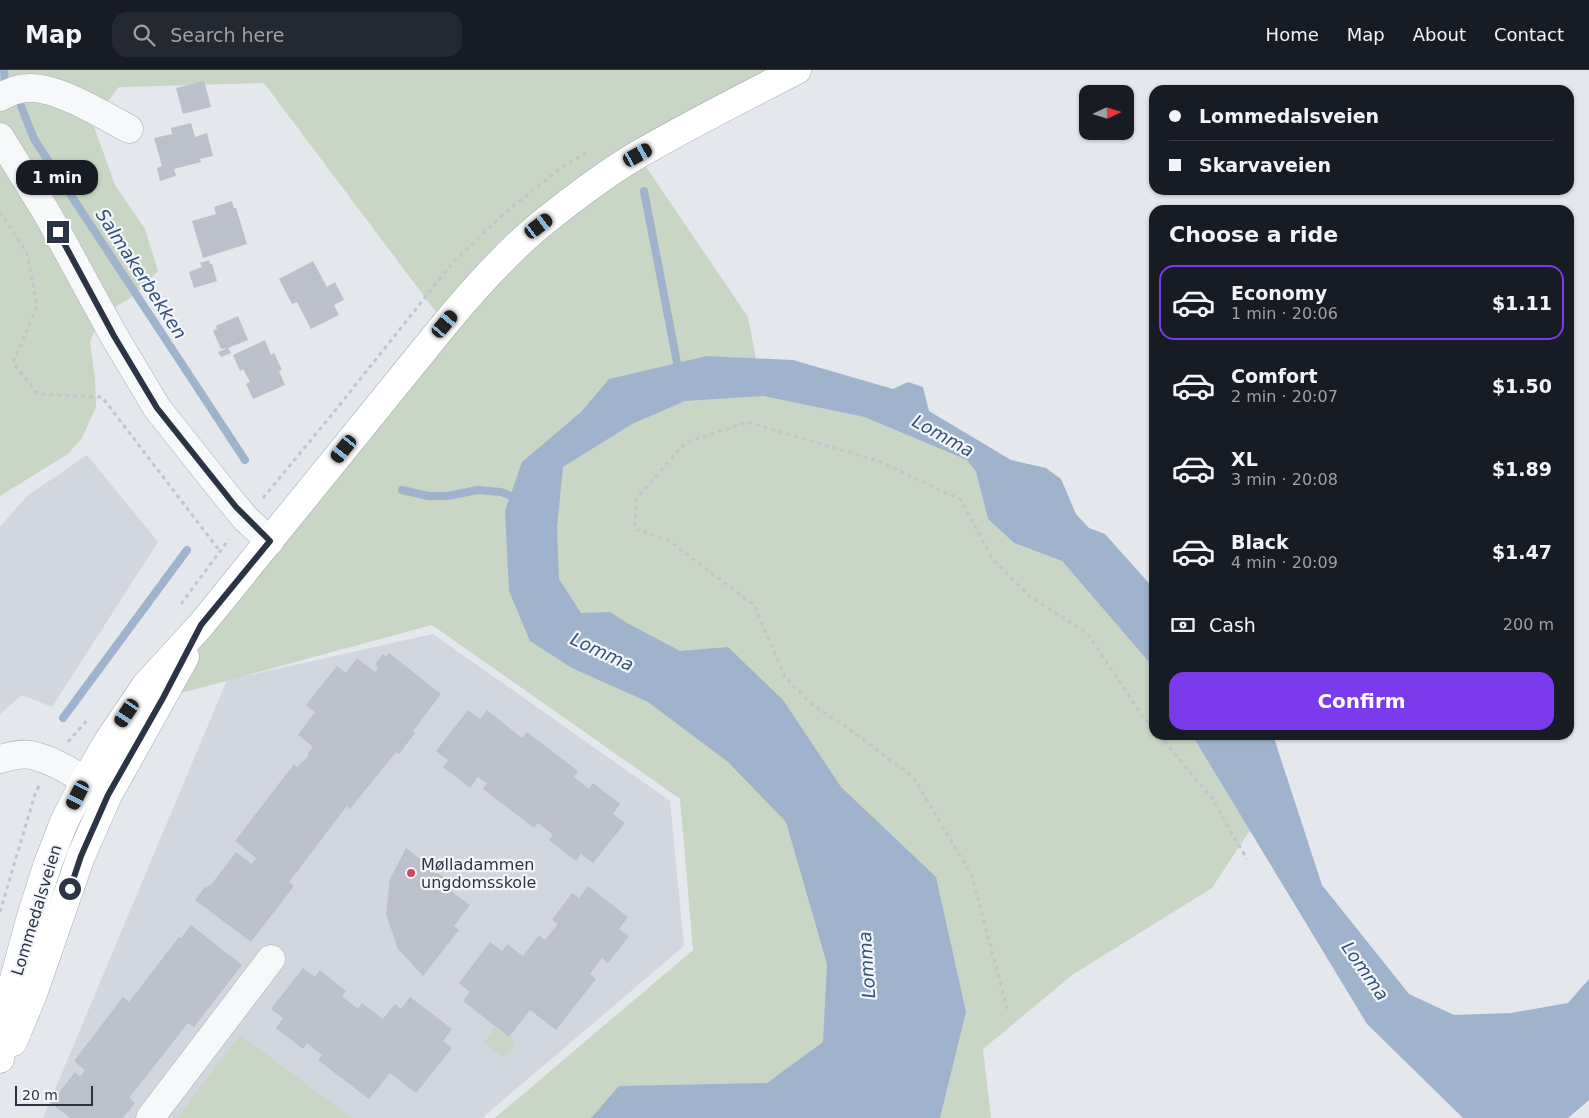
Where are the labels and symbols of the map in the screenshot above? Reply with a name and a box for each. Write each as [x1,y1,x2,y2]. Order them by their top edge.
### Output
north arrow [1079,85,1134,140]
car [621,141,654,169]
callout: 1 min [17,160,99,194]
water label: Salmakerbekken [92,205,191,343]
car [522,211,555,241]
route end [47,221,69,243]
car [429,308,460,340]
water label: Lomma [909,410,978,461]
car [328,433,359,465]
water label: Lomma [567,628,637,675]
car [112,696,141,730]
car [64,778,91,812]
street label: Lommedalsveien [8,842,65,978]
place label: Mølladammen ungdomsskole [421,855,536,892]
marker: Mølladammen ungdomsskole [405,867,417,879]
route start [59,878,81,900]
water label: Lomma [854,931,879,999]
water label: Lomma [1338,937,1393,1004]
scale bar [15,1083,92,1106]

